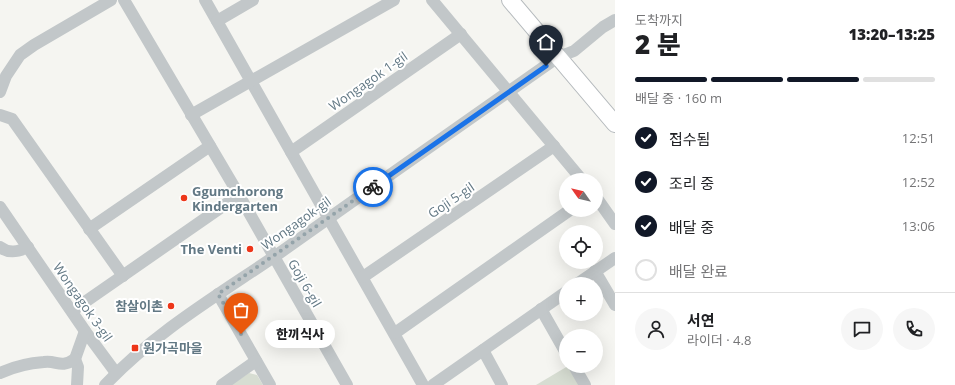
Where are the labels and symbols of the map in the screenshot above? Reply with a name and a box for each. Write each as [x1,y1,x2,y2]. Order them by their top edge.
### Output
pin [529,25,563,66]
street label: Wongagok 1-gil [325,47,411,115]
courier [353,167,393,207]
north arrow [559,173,603,217]
street label: Goji 5-gil [424,178,478,222]
place label: Ggumchorong Kindergarten [192,182,284,215]
street label: Wongagok-gil [257,192,335,254]
marker: Ggumchorong Kindergarten [179,193,189,203]
place label: The Venti [181,240,242,258]
marker: The Venti [245,244,255,254]
street label: Goji 6-gil [284,256,326,310]
street label: Wongagok 3-gil [49,259,117,345]
pin [224,293,258,334]
place label: 참살이촌 [115,297,163,315]
marker: 참살이촌 [166,301,176,311]
callout: 한끼식사 [265,320,335,348]
place label: 원가곡마을 [143,339,203,357]
marker: 원가곡마을 [130,343,140,353]

